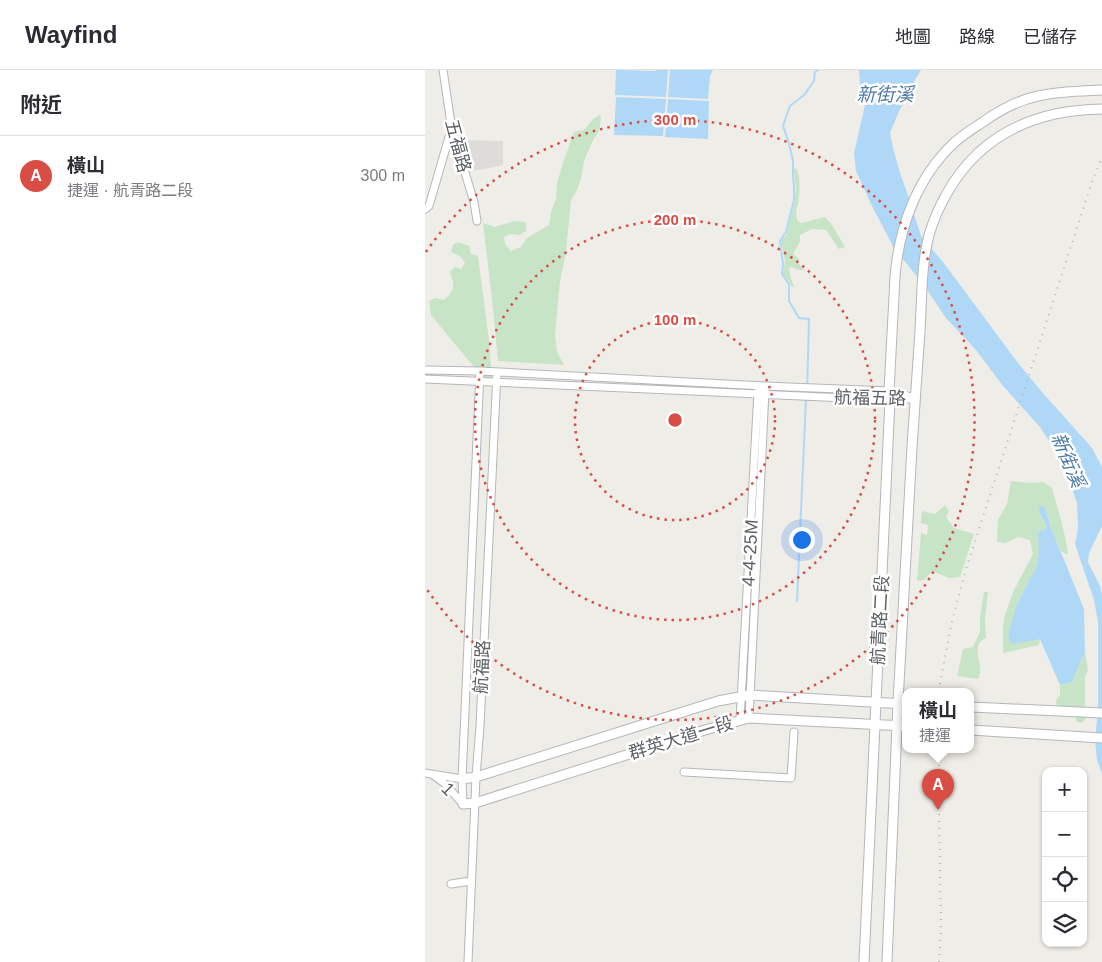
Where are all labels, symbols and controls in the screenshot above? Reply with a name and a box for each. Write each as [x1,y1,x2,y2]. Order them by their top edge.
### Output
text: Wayfind [25,21,117,48]
text: 地圖 [895,27,931,47]
text: 路線 [959,27,995,47]
text: 已儲存 [1023,27,1077,47]
water label: 新街溪 [856,84,916,105]
text: 附近 [20,93,62,116]
text: 300 m [654,111,696,128]
street label: 五福路 [441,117,475,175]
text: 橫山 [67,155,105,176]
text: A [30,167,42,184]
text: 300 m [361,167,405,184]
text: 捷運 · 航青路二段 [67,182,193,199]
text: 200 m [654,211,696,228]
text: 100 m [654,311,696,328]
street label: 航福五路 [834,387,906,409]
centre of rings [666,411,684,429]
water label: 新街溪 [1047,430,1090,493]
street label: 4-4-25M [738,519,762,587]
your location [789,527,815,553]
street label: 航青路二段 [868,575,892,665]
street label: 航福路 [471,640,493,694]
popup [902,688,974,753]
text: 橫山 [919,700,957,721]
street label: 群英大道一段 [626,713,736,763]
text: 捷運 [919,727,951,744]
map controls [1042,767,1087,947]
button: + [1042,767,1087,812]
pin: A [922,769,954,810]
street label: 1 [437,778,459,800]
button: − [1042,812,1087,857]
button: locate [1042,857,1087,902]
button: layers [1042,902,1087,947]

